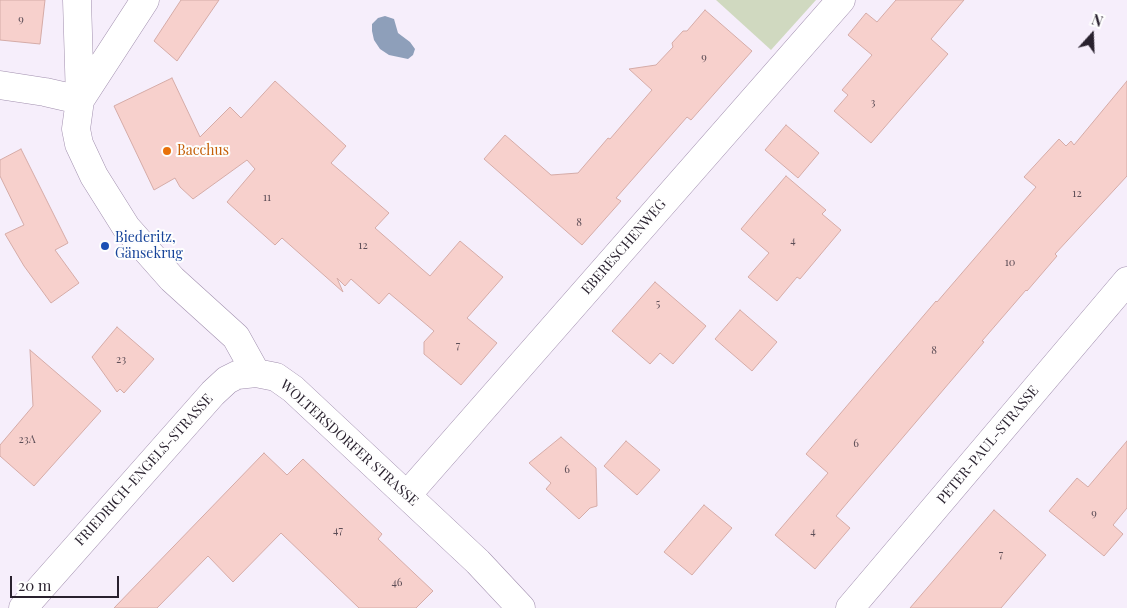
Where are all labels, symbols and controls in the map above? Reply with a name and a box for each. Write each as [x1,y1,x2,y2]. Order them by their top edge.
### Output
north arrow [1067,10,1117,60]
text: N [1089,10,1105,31]
house number: 9 [18,13,24,27]
house number: 9 [701,51,707,65]
house number: 3 [871,96,875,110]
place label: Bacchus [177,143,229,159]
marker: Bacchus [161,145,173,157]
house number: 12 [1072,187,1082,201]
house number: 11 [263,191,271,205]
street label: EBERESCHENWEG [578,196,670,298]
house number: 8 [576,216,582,230]
place label: Biederitz, Gänsekrug [115,230,183,262]
house number: 4 [790,234,796,248]
house number: 12 [358,239,368,253]
marker: Biederitz, Gänsekrug [99,240,111,252]
house number: 10 [1005,256,1015,270]
house number: 5 [656,297,660,311]
house number: 7 [456,339,460,353]
house number: 8 [931,344,937,358]
house number: 23 [116,353,126,367]
street label: WOLTERSDORFER STRASSE [276,376,422,510]
street label: PETER-PAUL-STRASSE [934,383,1042,507]
street label: FRIEDRICH-ENGELS-STRASSE [71,391,217,549]
house number: 23A [18,433,36,447]
house number: 6 [853,437,859,451]
house number: 6 [564,463,570,477]
house number: 9 [1091,507,1097,521]
house number: 47 [333,524,343,538]
house number: 4 [810,525,816,539]
house number: 7 [999,548,1003,562]
scale bar [12,566,121,598]
text: 20 m [18,575,51,595]
house number: 46 [391,576,403,590]

